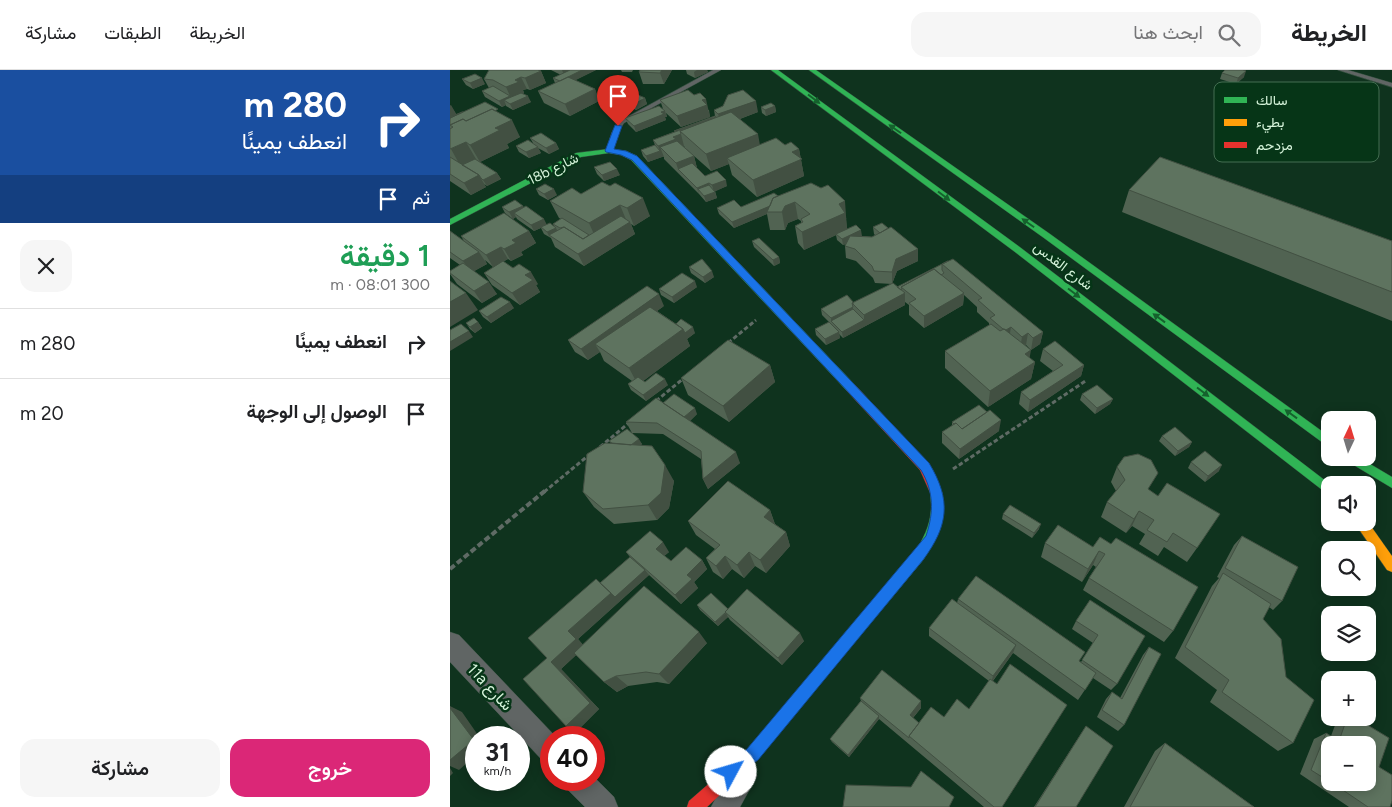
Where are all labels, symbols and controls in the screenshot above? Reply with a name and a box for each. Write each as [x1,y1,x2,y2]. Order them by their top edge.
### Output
search box [911,12,1261,57]
text: الخريطة [1291,18,1367,47]
text: ابحث هنا [1133,21,1203,44]
icon: search [1215,21,1243,49]
text: مشاركة [25,22,76,44]
text: الطبقات [104,22,161,44]
text: الخريطة [189,22,245,44]
pin [597,75,639,126]
icon: arrive [604,82,632,110]
legend [1214,82,1379,162]
text: 280 m [244,84,347,126]
icon: right [365,90,430,155]
text: سالك [1256,92,1287,109]
one-way arrow [807,94,821,104]
text: بطيء [1256,114,1284,134]
one-way arrow [888,124,902,134]
text: انعطف يمينًا [242,128,347,155]
text: مزدحم [1256,137,1293,154]
street label: 18b شارع [525,149,582,190]
icon: arrive [374,185,402,213]
text: ثم [412,186,430,209]
one-way arrow [937,190,950,201]
one-way arrow [1021,218,1035,228]
text: 1 دقيقة [340,237,430,274]
street label: شارع القدس [1029,238,1096,295]
button: close [20,240,72,292]
text: 300 m · 08:01 [330,275,430,294]
one-way arrow [1067,288,1080,299]
one-way arrow [1153,313,1166,323]
text: انعطف يمينًا [295,330,387,353]
icon: right [402,330,430,358]
text: 280 m [20,332,75,355]
one-way arrow [1196,387,1210,397]
text: الوصول إلى الوجهة [247,400,387,423]
icon: arrive [402,400,430,428]
text: 20 m [20,402,64,425]
one-way arrow [1284,409,1298,419]
north arrow [1321,411,1376,466]
map controls [1321,411,1376,791]
button: sound [1321,476,1376,531]
button: search [1321,541,1376,596]
button: layers [1321,606,1376,661]
street label: 11a شارع [462,659,517,716]
button: + [1321,671,1376,726]
speed limit sign: 40 [540,726,605,791]
button: − [1321,736,1376,791]
text: 31 [485,737,510,767]
button: مشاركة [20,739,220,797]
button: خروج [230,739,430,797]
position arrow [704,745,756,797]
text: km/h [484,764,511,778]

